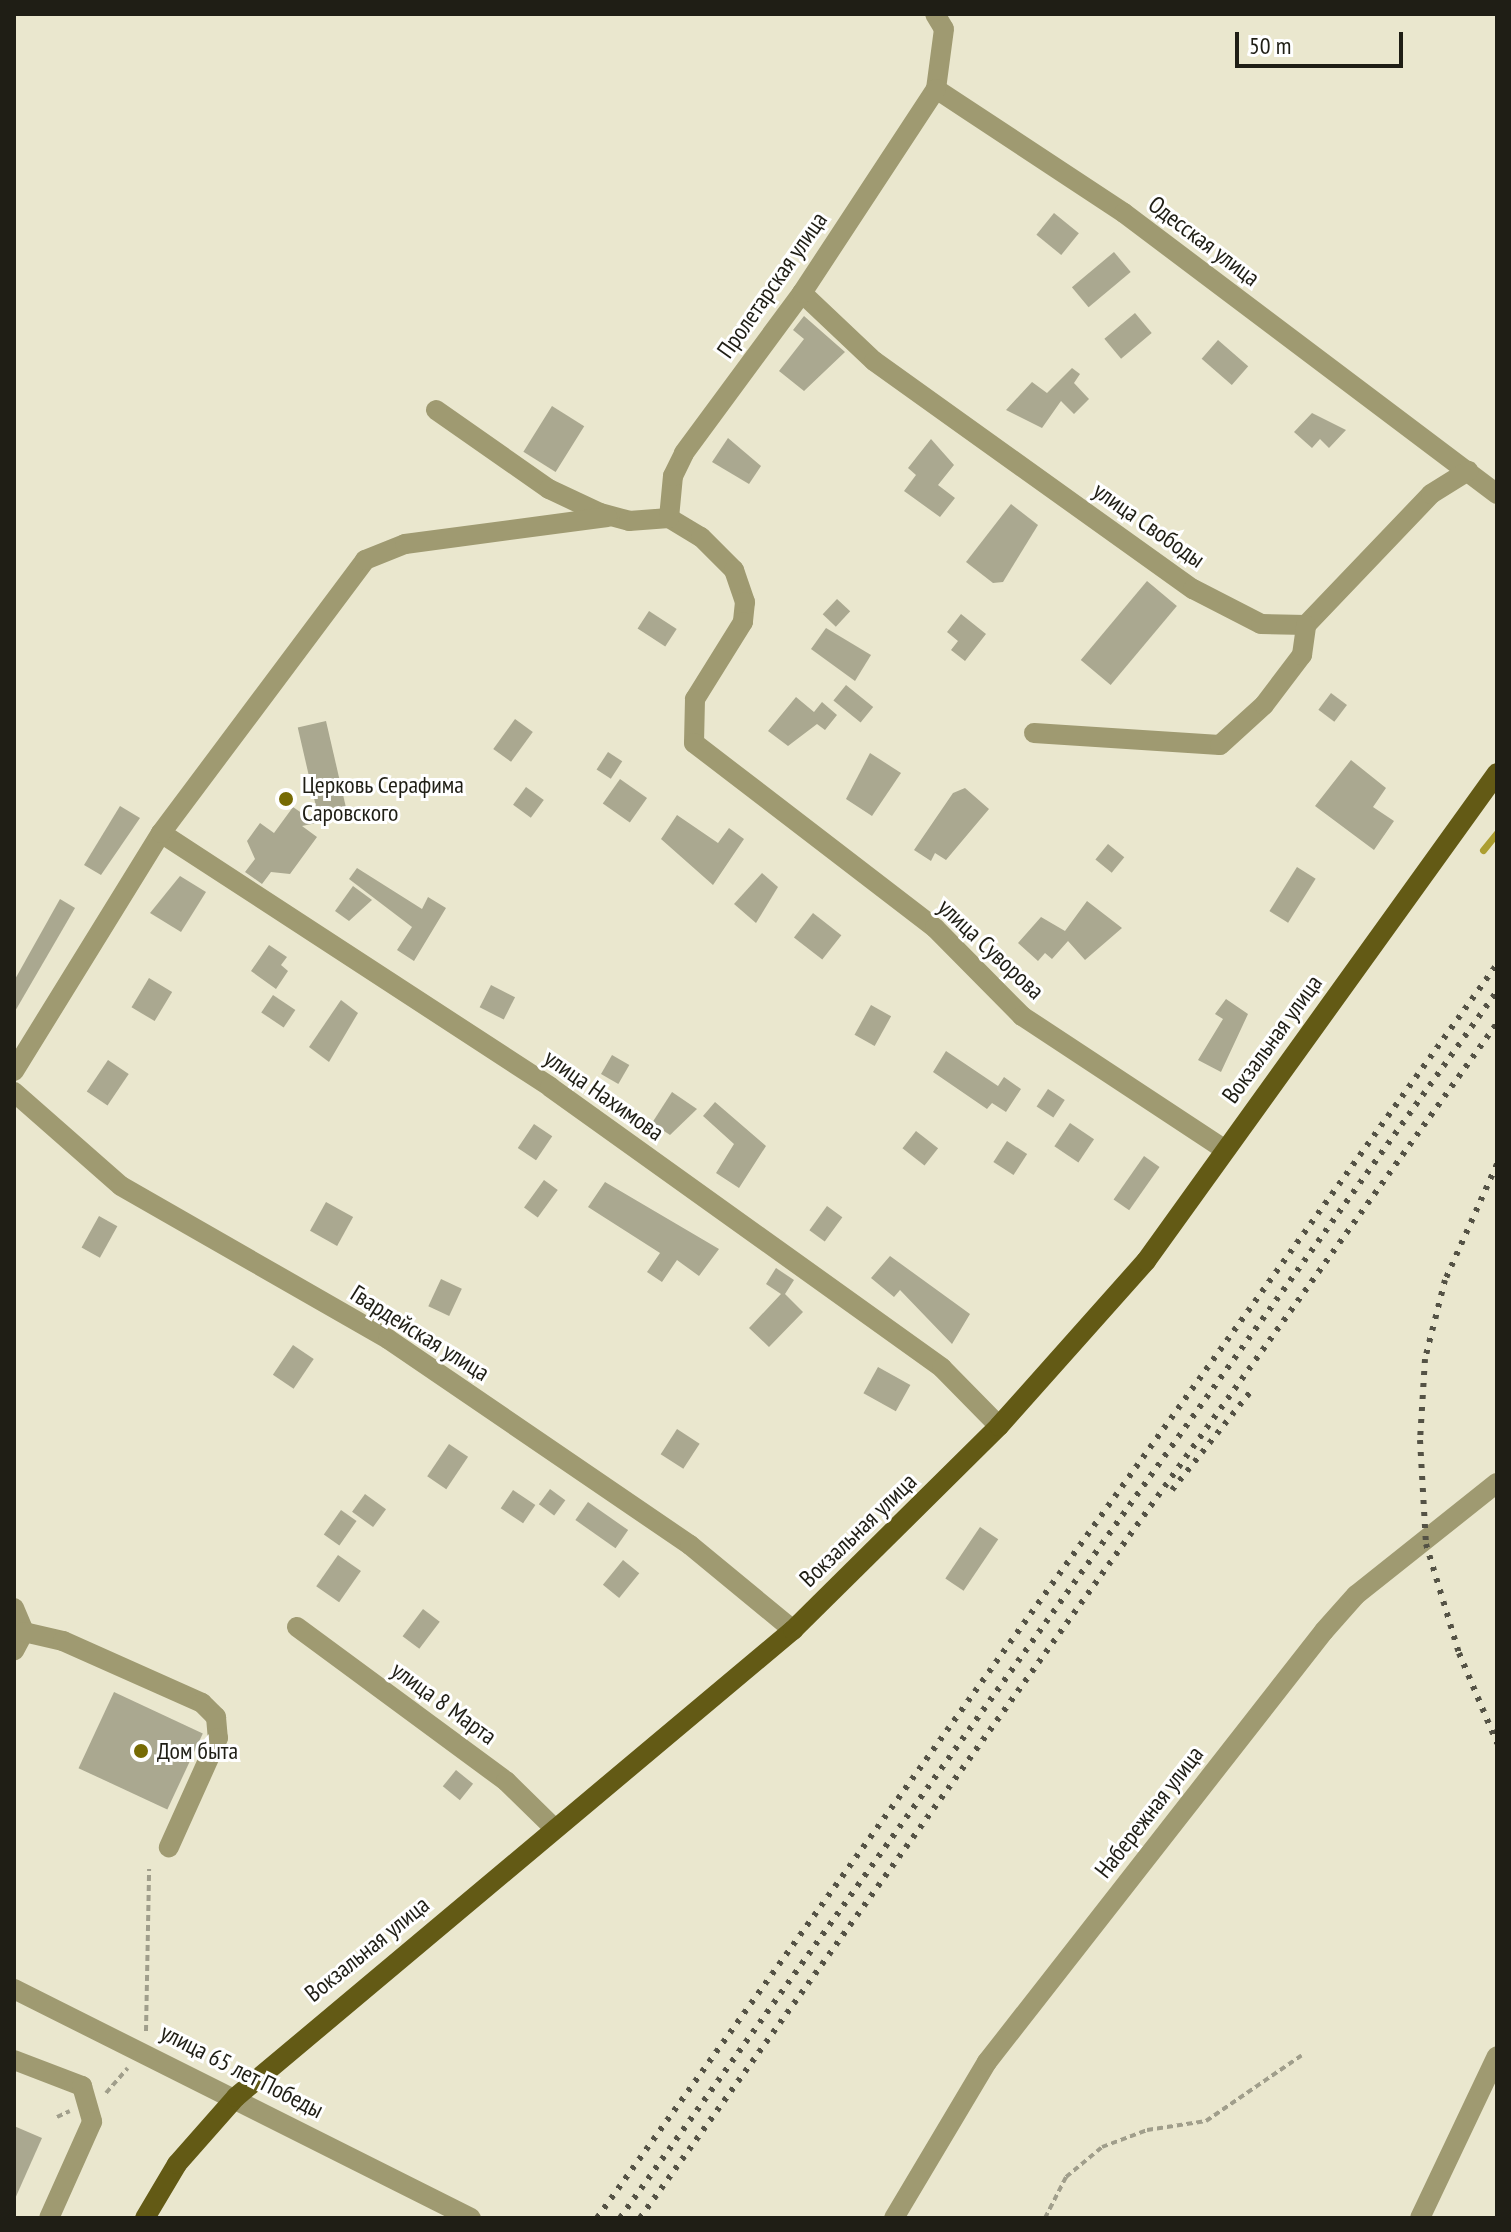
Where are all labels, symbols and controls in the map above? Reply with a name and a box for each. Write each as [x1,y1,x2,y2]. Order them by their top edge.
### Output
scale bar [1239,16,1407,66]
text: 50 m [1249,30,1291,61]
street label: Одесская улица [1143,190,1265,292]
street label: Пролетарская улица [711,206,833,364]
street label: улица Свободы [1088,476,1210,574]
place label: Церковь Серафима Саровского [302,771,465,827]
marker: Церковь Серафима Саровского [277,790,295,808]
street label: улица Суворова [932,893,1050,1005]
street label: Вокзальная улица [1216,969,1328,1109]
street label: улица Нахимова [539,1043,669,1147]
street label: Гвардейская улица [345,1279,495,1387]
street label: Вокзальная улица [794,1467,922,1593]
street label: улица 8 Марта [386,1655,502,1751]
place label: Дом быта [157,1737,238,1765]
street label: Набережная улица [1089,1740,1209,1884]
marker: Дом быта [132,1742,150,1760]
street label: Вокзальная улица [299,1890,435,2008]
street label: улица 65 лет Победы [155,2017,329,2125]

